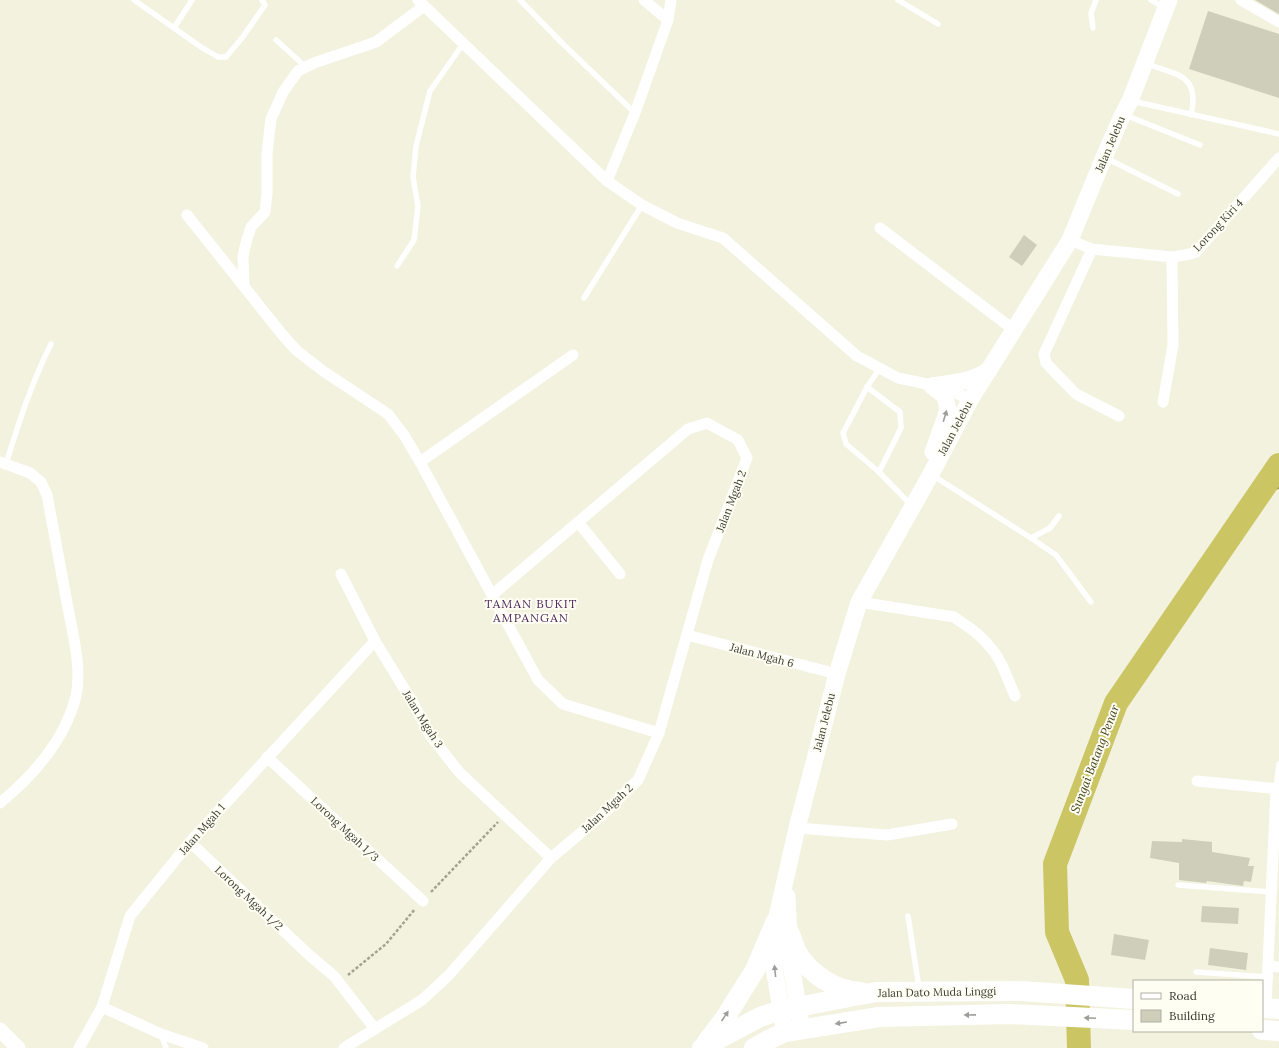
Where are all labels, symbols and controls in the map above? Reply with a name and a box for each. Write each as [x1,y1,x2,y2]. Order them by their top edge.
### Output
street label: Jalan Jelebu [1092,113,1128,175]
street label: Lorong Kiri 4 [1190,196,1246,254]
street label: Jalan Jelebu [934,398,975,459]
one-way arrow [942,409,948,421]
street label: Jalan Mgah 2 [712,468,749,535]
district label: TAMAN BUKIT AMPANGAN [484,596,578,625]
street label: Jalan Mgah 6 [728,640,795,670]
street label: Jalan Mgah 3 [399,687,446,750]
street label: Jalan Jelebu [810,691,838,754]
water label: Sungai Batang Penar [1067,702,1122,815]
street label: Jalan Mgah 2 [578,781,636,836]
street label: Lorong Mgah 1/3 [307,794,382,865]
street label: Jalan Mgah 1 [175,801,228,858]
street label: Lorong Mgah 1/2 [211,863,286,934]
one-way arrow [772,965,778,977]
legend [1133,980,1263,1032]
street label: Jalan Dato Muda Linggi [877,984,996,1000]
text: Road [1169,988,1197,1003]
text: Building [1169,1008,1215,1023]
one-way arrow [721,1011,729,1021]
one-way arrow [963,1012,976,1018]
one-way arrow [1084,1015,1096,1022]
one-way arrow [835,1021,847,1027]

